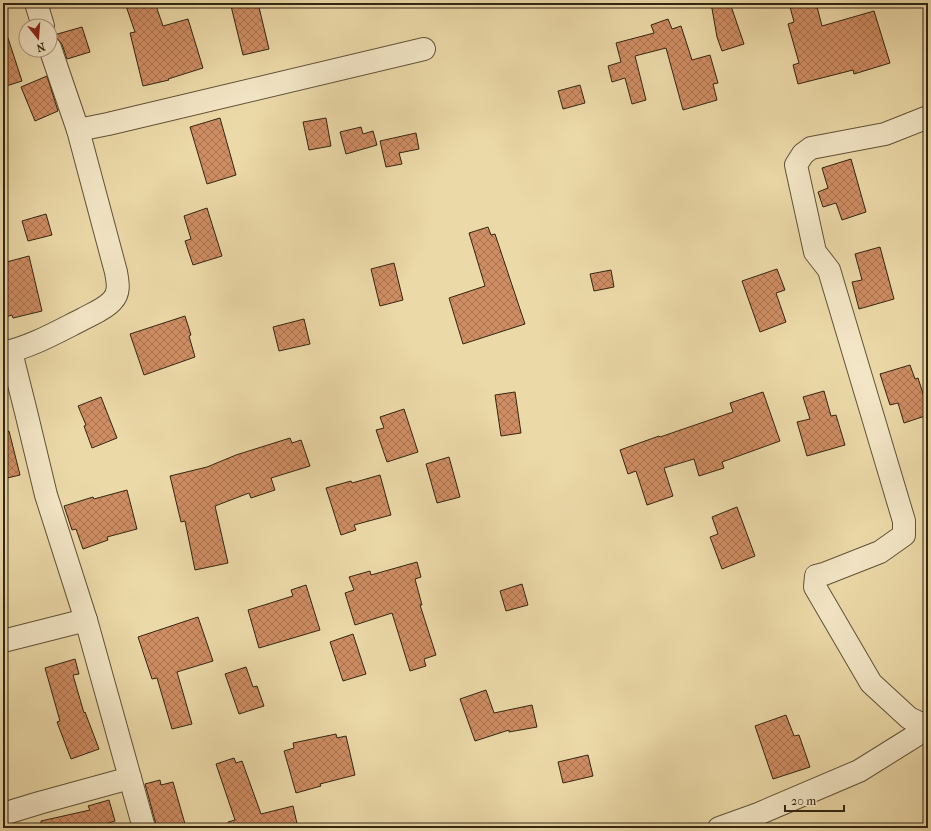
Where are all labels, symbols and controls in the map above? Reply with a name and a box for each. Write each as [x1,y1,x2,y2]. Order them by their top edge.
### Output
north arrow [18,18,58,58]
text: N [34,40,47,55]
scale bar [785,787,844,813]
text: 20 m [791,794,816,808]

